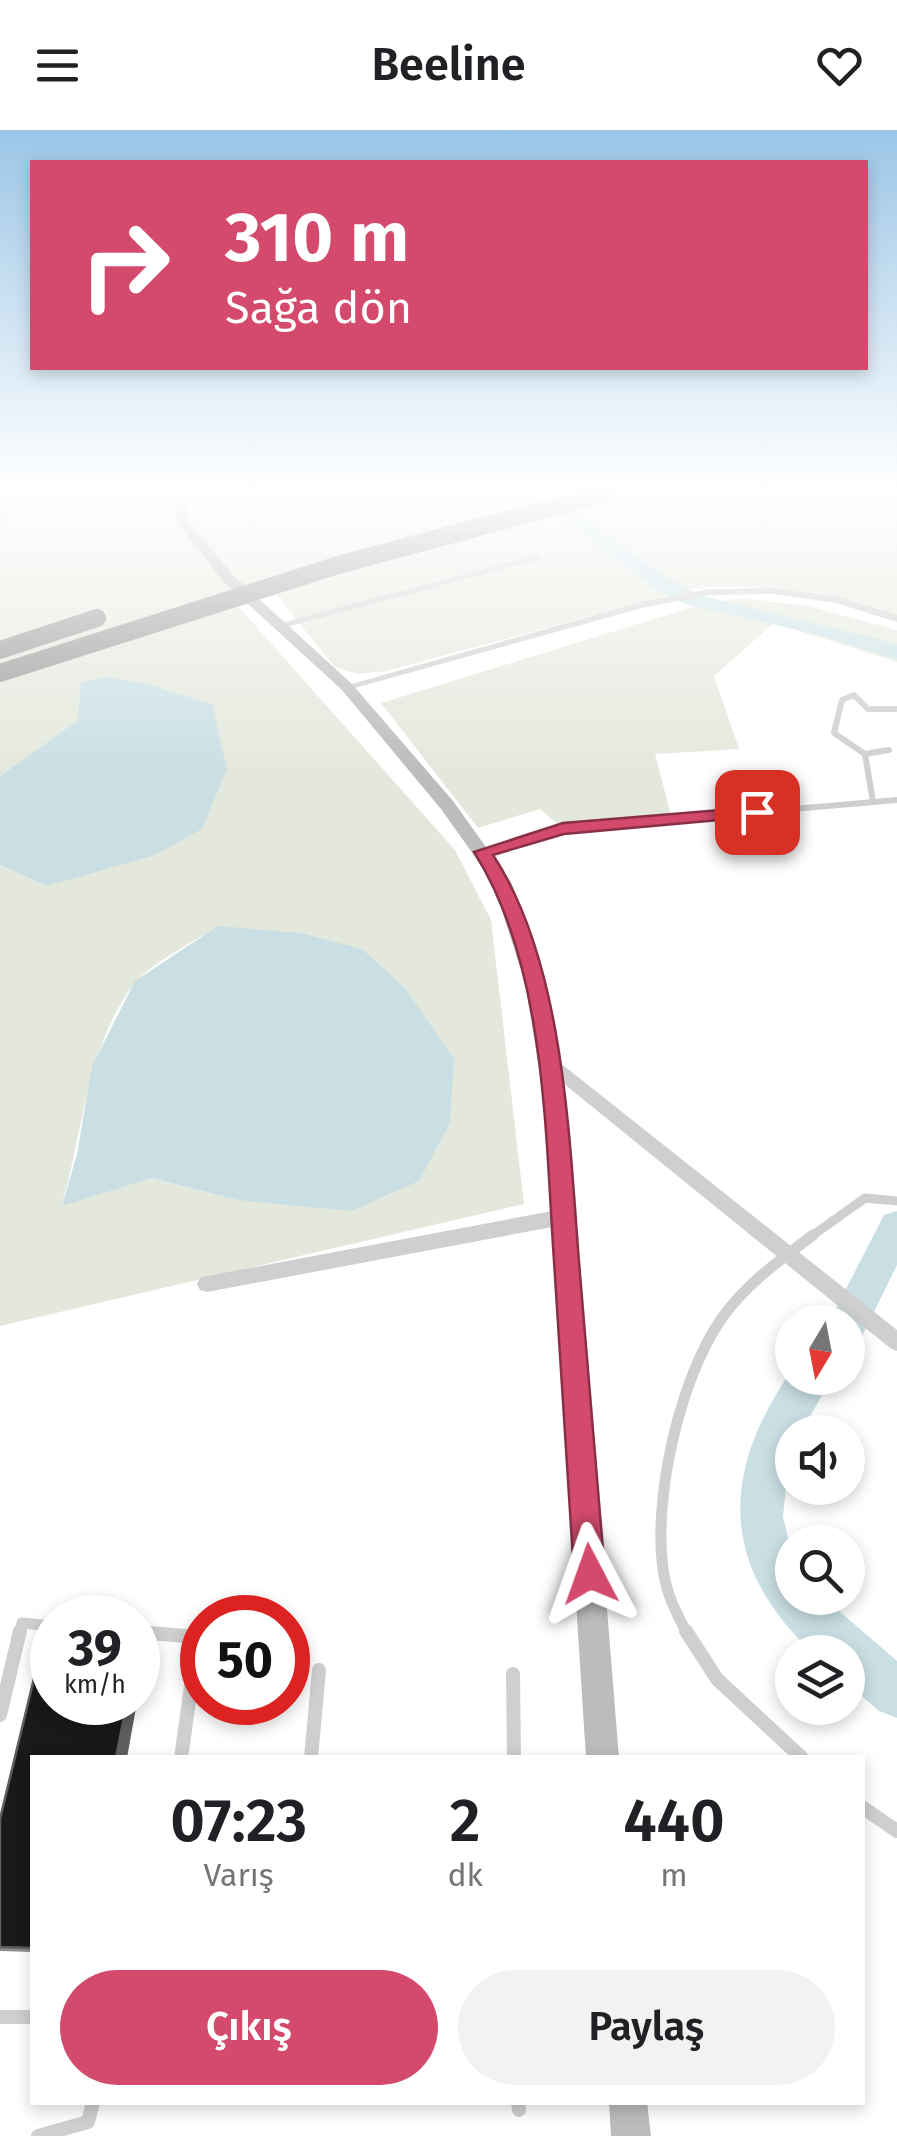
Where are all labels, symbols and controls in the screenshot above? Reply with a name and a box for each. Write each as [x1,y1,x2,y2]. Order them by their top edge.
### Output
icon: menu [30,38,85,93]
text: Beeline [371,38,526,92]
icon: heart [812,38,867,93]
text: 310 m [225,196,409,280]
icon: right [60,200,190,330]
text: Sağa dön [225,281,412,335]
pin [715,770,800,855]
icon: arrive [730,785,785,840]
north arrow [775,1305,865,1395]
map controls [775,1305,865,1725]
button: sound [775,1415,865,1505]
position arrow [538,1522,642,1626]
button: search [775,1525,865,1615]
speed limit sign: 50 [180,1595,310,1725]
text: 39 [68,1618,122,1678]
button: layers [775,1635,865,1725]
text: km/h [64,1670,126,1700]
text: 07:23 [170,1785,307,1857]
text: 2 [450,1785,481,1857]
text: 440 [623,1785,725,1857]
text: Varış [204,1856,274,1894]
text: dk [447,1856,483,1894]
text: m [660,1856,688,1894]
button: Çıkış [60,1970,438,2085]
button: Paylaş [458,1970,835,2085]

